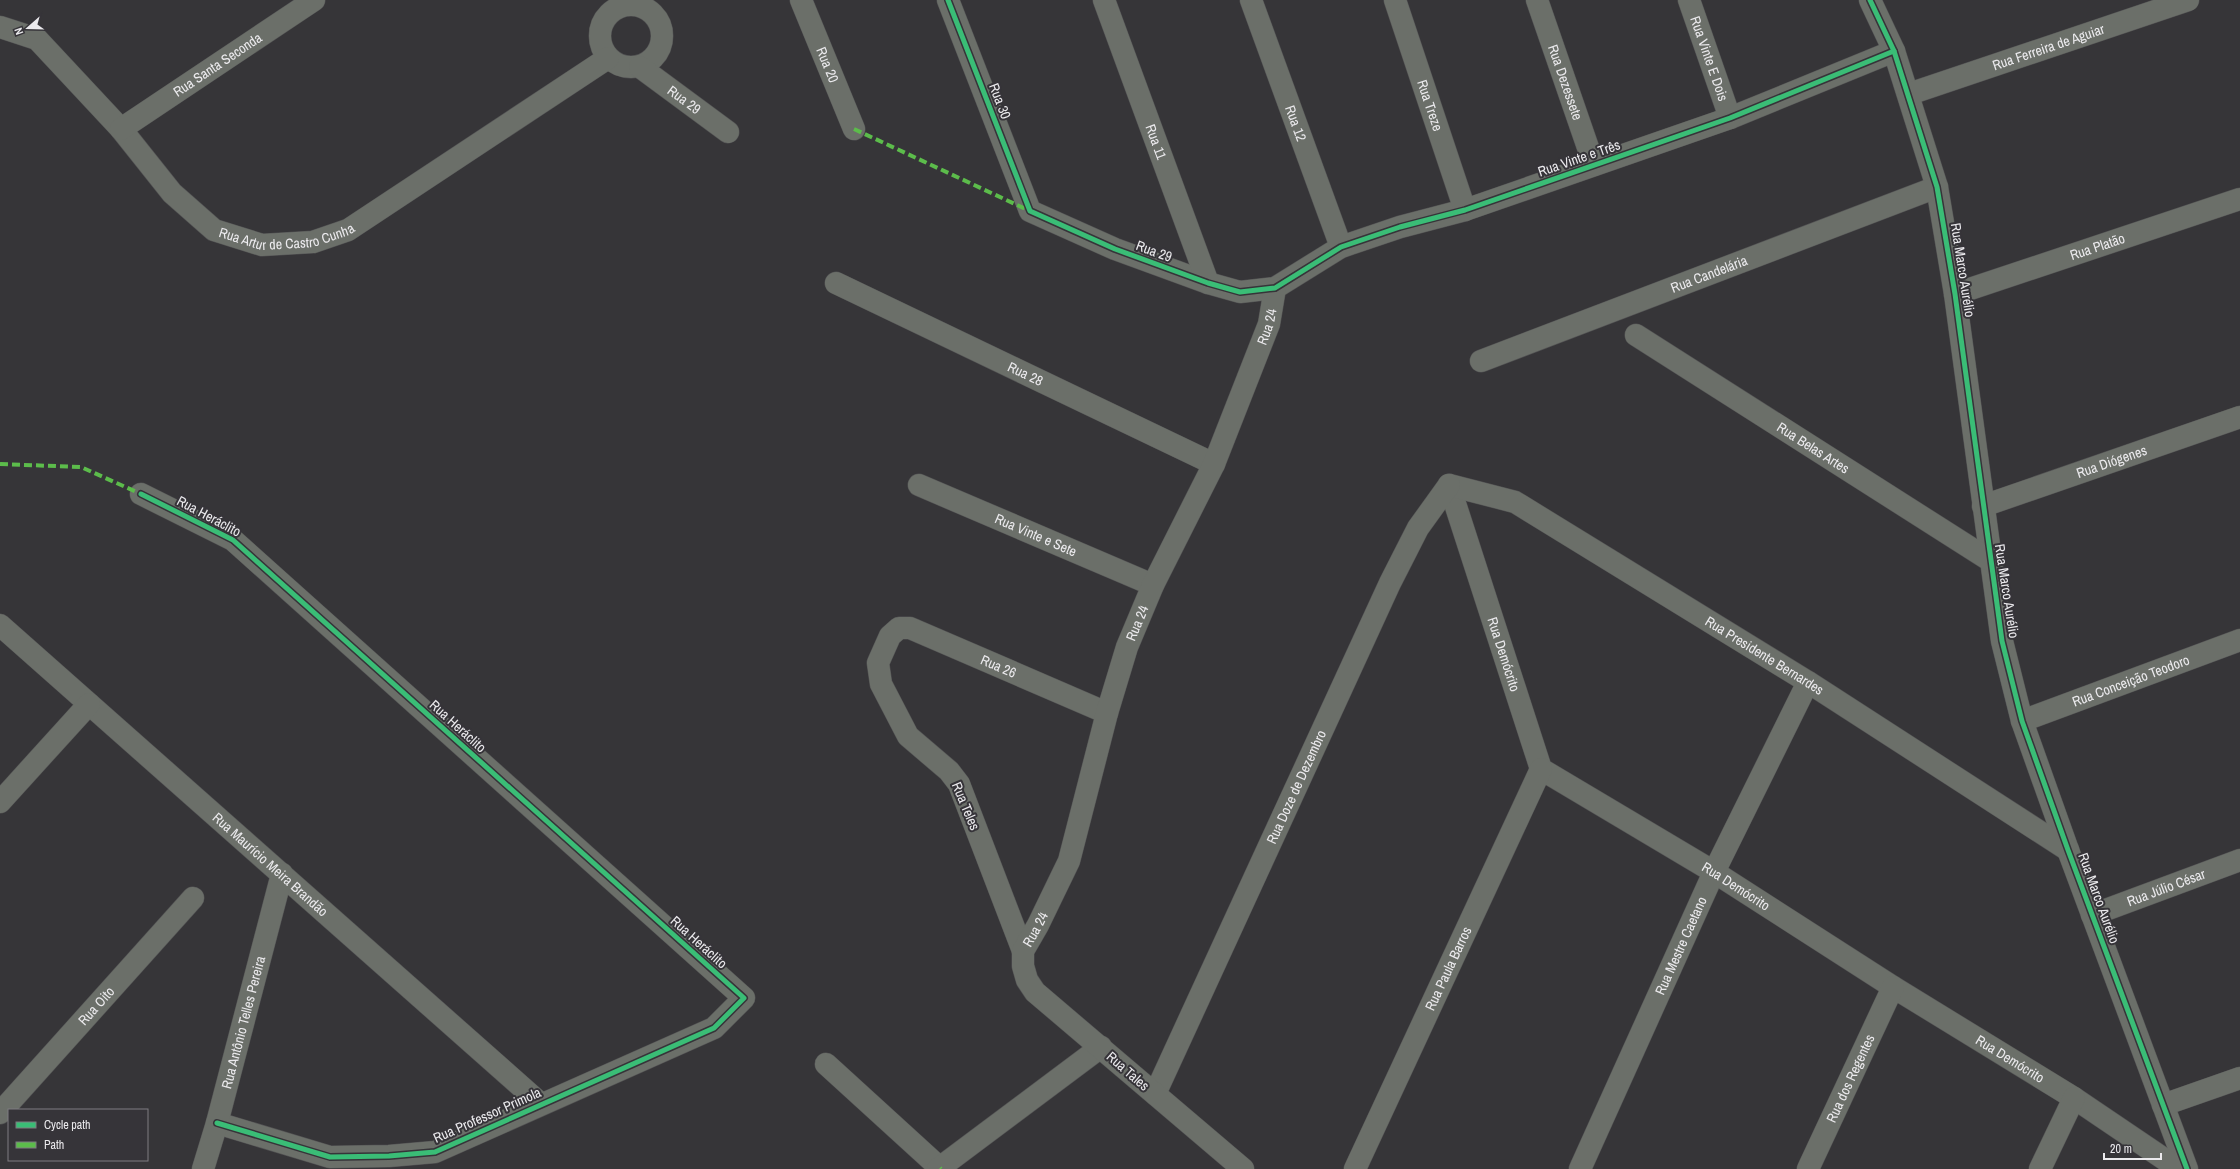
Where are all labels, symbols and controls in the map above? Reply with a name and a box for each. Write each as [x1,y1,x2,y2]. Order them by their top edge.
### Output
north arrow [8,8,48,48]
street label: Rua Vinte E Dois [1686,14,1732,104]
street label: Rua Ferreira de Aguiar [1990,20,2107,74]
text: N [11,26,26,37]
street label: Rua Santa Seconda [170,28,266,101]
street label: Rua Dezessete [1544,42,1587,122]
street label: Rua 20 [812,44,843,85]
street label: Rua Treze [1413,77,1447,133]
street label: Rua 30 [985,80,1015,122]
street label: Rua 29 [664,81,704,118]
street label: Rua 12 [1281,103,1311,144]
street label: Rua 11 [1141,122,1171,162]
street label: Rua Vinte e Três [1535,135,1623,181]
street label: Rua Artur de Castro Cunha [217,219,359,254]
street label: Rua Marco Aurélio [1947,222,1979,318]
street label: Rua Platão [2067,229,2127,264]
street label: Rua 29 [1134,236,1174,266]
street label: Rua Candelária [1668,251,1750,297]
street label: Rua 24 [1253,307,1281,347]
street label: Rua 28 [1005,358,1046,390]
street label: Rua Belas Artes [1774,418,1853,478]
street label: Rua Diógenes [2074,441,2149,482]
street label: Rua Heráclito [174,492,244,540]
street label: Rua Vinte e Sete [992,509,1079,560]
street label: Rua Marco Aurélio [1991,543,2023,639]
street label: Rua 24 [1122,602,1153,644]
street label: Rua Presidente Bernardes [1702,612,1827,699]
street label: Rua Demócrito [1483,615,1524,694]
street label: Rua 26 [978,651,1019,682]
street label: Rua Conceição Teodoro [2070,651,2192,711]
street label: Rua Heráclito [426,696,490,756]
street label: Rua Doze de Dezembro [1262,727,1330,847]
street label: Rua Teles [948,779,984,833]
street label: Rua Maurício Meira Brandão [209,808,332,920]
street label: Rua Marco Aurélio [2074,850,2124,946]
street label: Rua Demócrito [1699,858,1773,915]
street label: Rua Júlio César [2124,865,2208,910]
street label: Rua Mestre Caetano [1651,894,1711,998]
street label: Rua 24 [1018,908,1052,950]
street label: Rua Heráclito [667,912,731,972]
street label: Rua Paula Barros [1421,923,1476,1014]
street label: Rua Antônio Telles Pereira [217,954,269,1091]
street label: Rua Oito [74,983,118,1029]
street label: Rua dos Regentes [1822,1031,1879,1125]
street label: Rua Demócrito [1972,1031,2048,1087]
street label: Rua Tales [1103,1047,1153,1095]
street label: Rua Professor Primola [430,1083,544,1147]
legend [8,1109,148,1161]
text: Cycle path [44,1117,91,1133]
scale bar [2104,1135,2161,1161]
text: Path [44,1137,64,1153]
text: 20 m [2110,1141,2132,1157]

